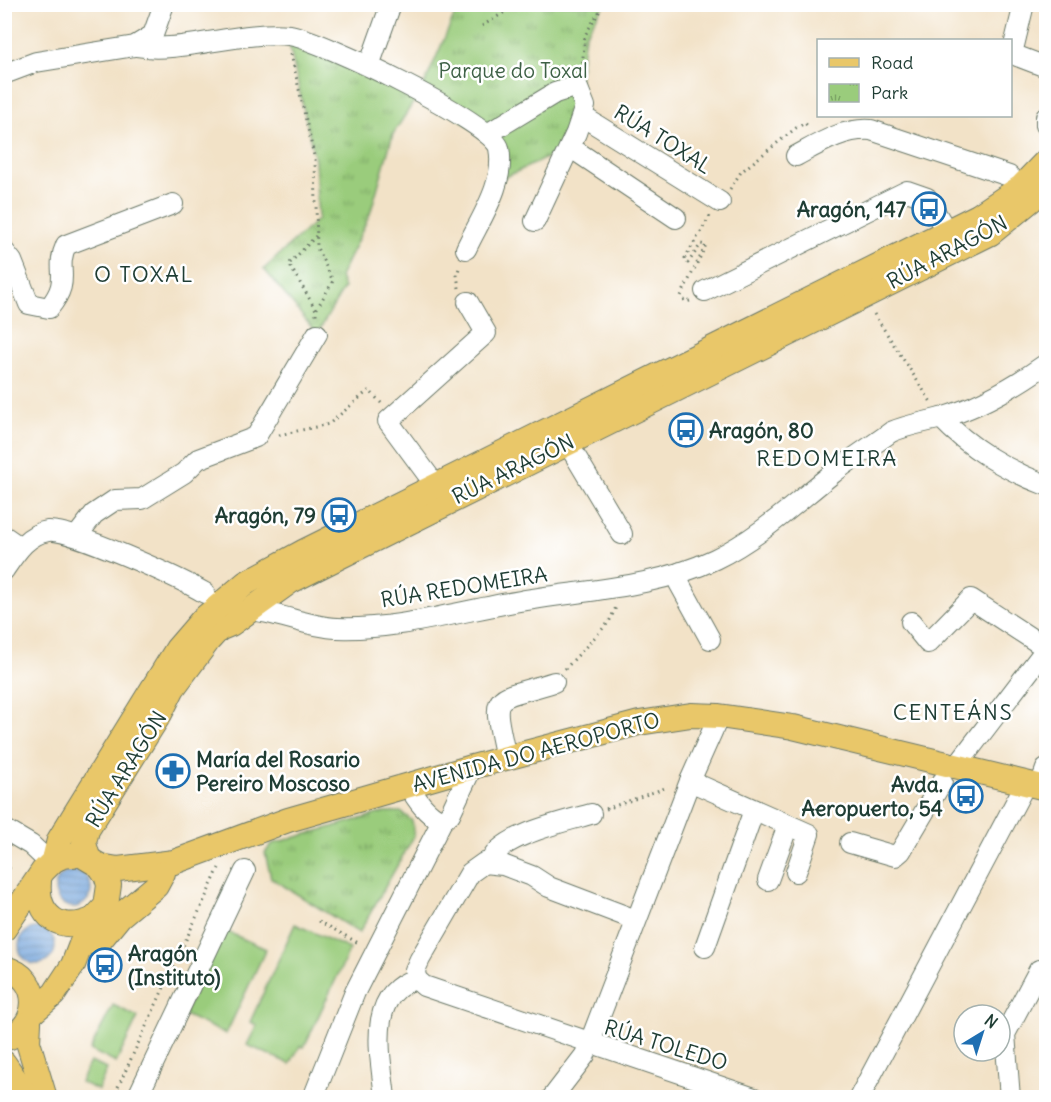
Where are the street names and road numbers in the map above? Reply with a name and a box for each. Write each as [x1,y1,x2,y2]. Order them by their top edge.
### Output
street label: RÚA TOXAL [609,98,717,180]
street label: RÚA ARAGÓN [882,209,1012,295]
street label: RÚA ARAGÓN [448,428,578,510]
street label: RÚA REDOMEIRA [379,560,549,614]
street label: RÚA ARAGÓN [79,706,173,832]
street label: AVENIDA DO AEROPORTO [409,706,663,798]
street label: RÚA TOLEDO [601,1013,731,1077]

